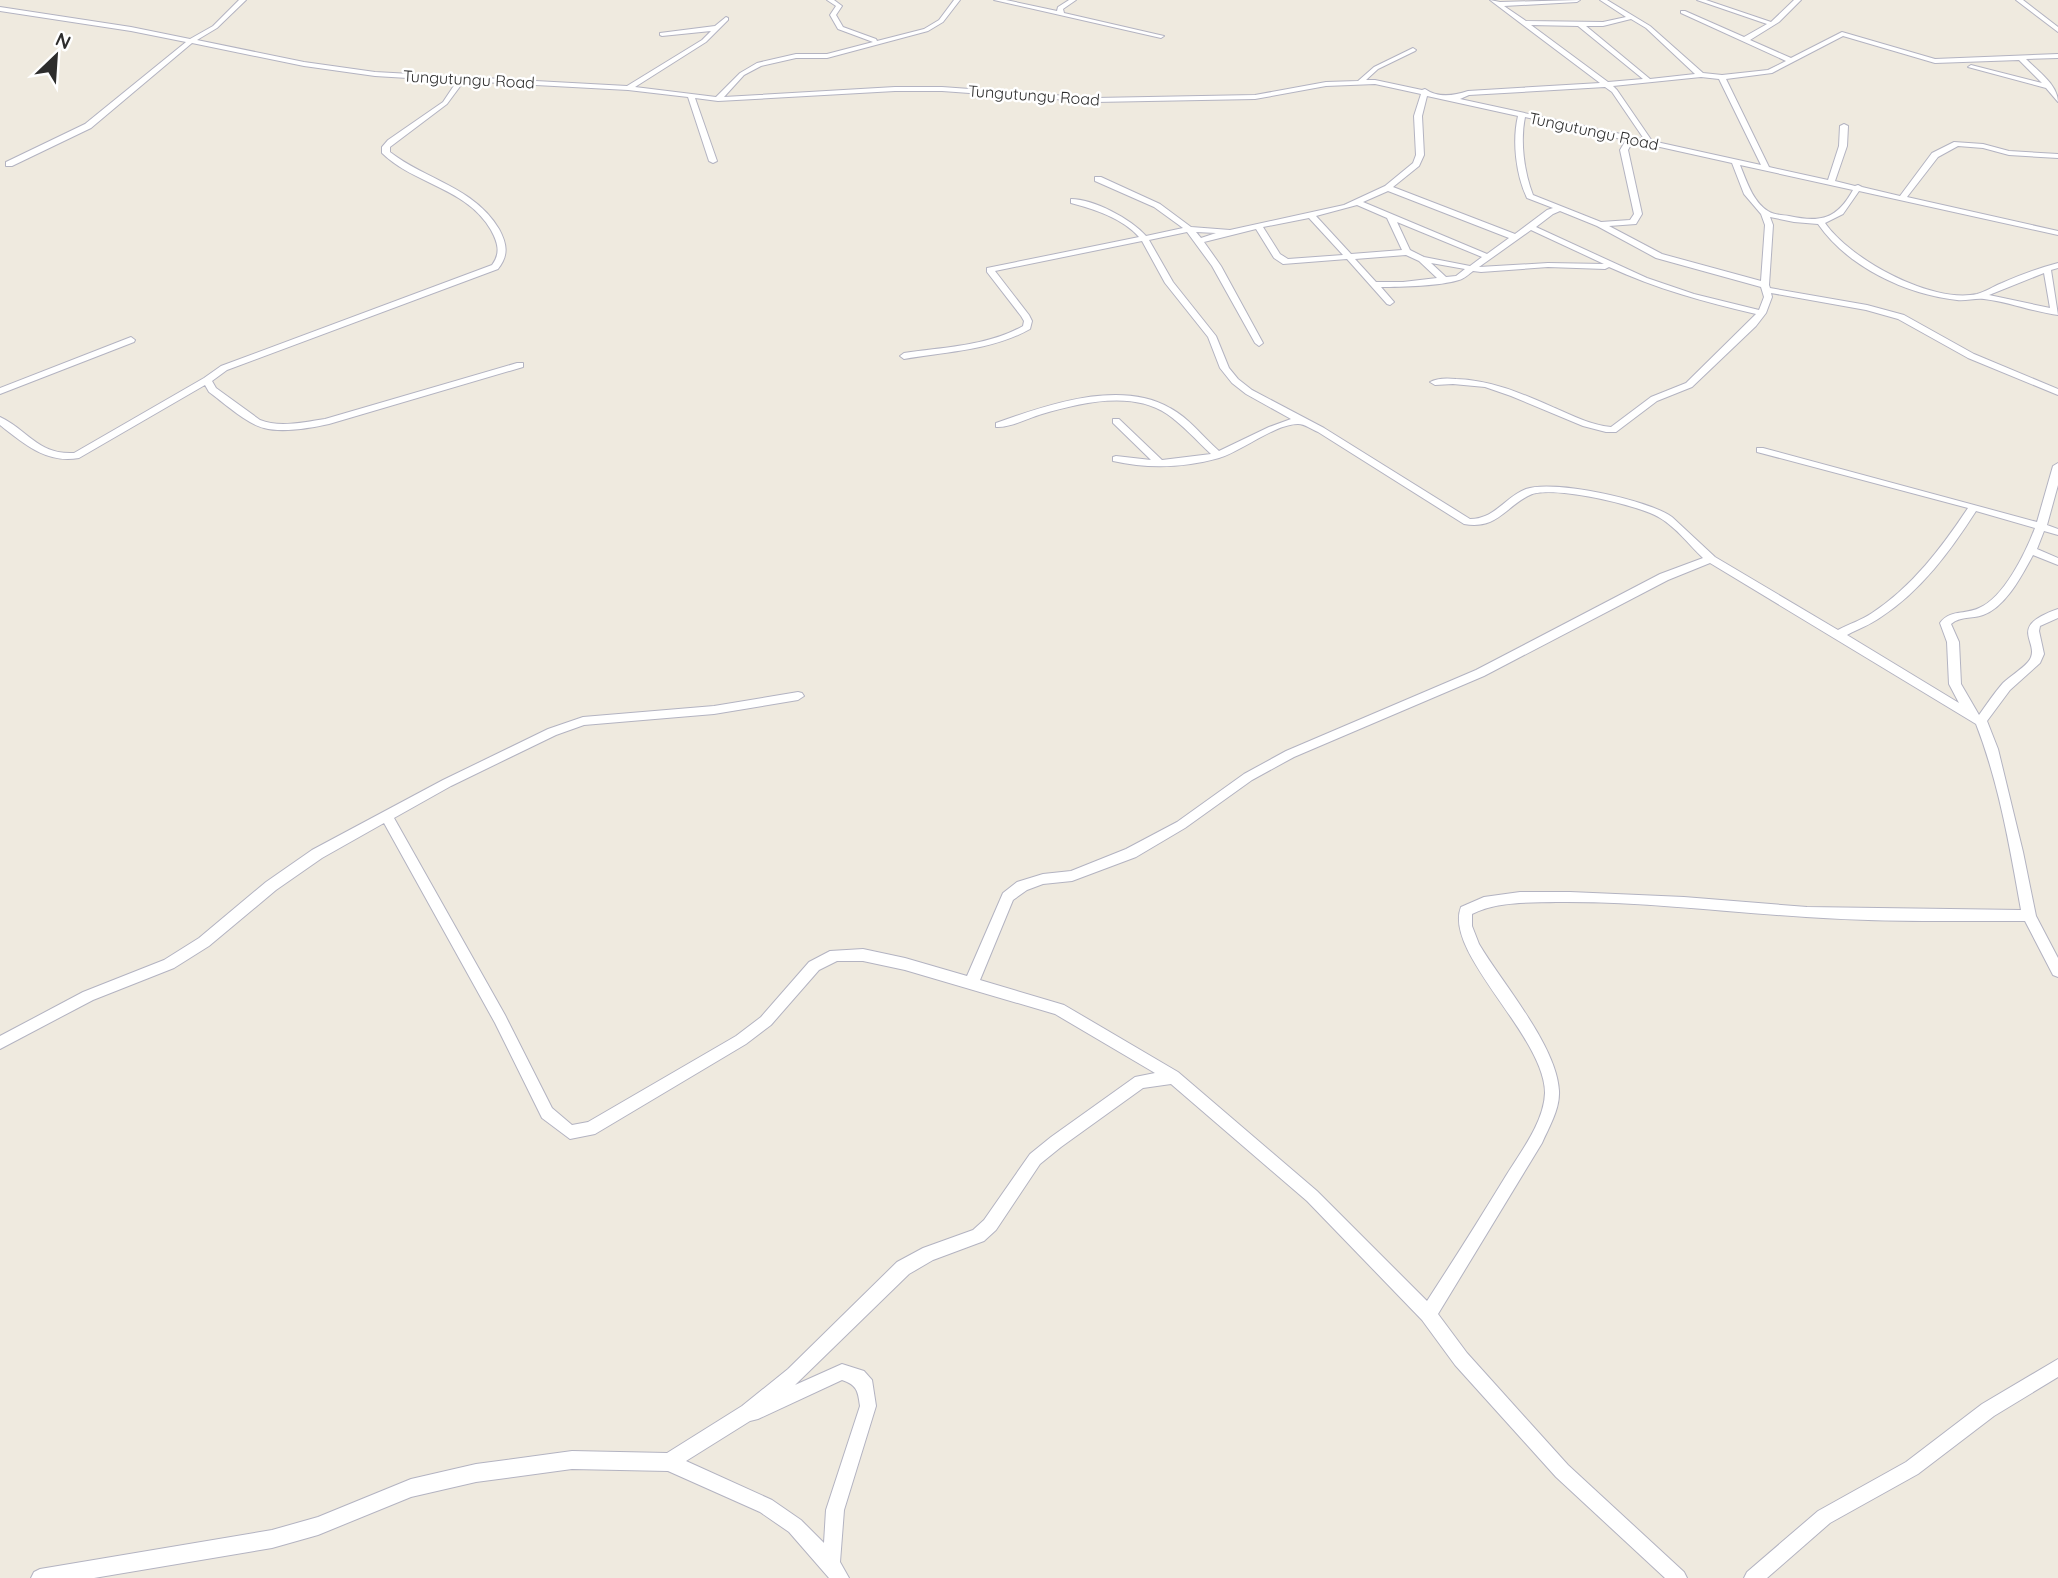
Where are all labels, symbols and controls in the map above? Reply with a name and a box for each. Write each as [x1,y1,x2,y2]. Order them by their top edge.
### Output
north arrow [21,21,91,91]
text: N [52,27,75,54]
street label: Tungutungu Road [403,66,535,92]
street label: Tungutungu Road [968,80,1100,110]
street label: Tungutungu Road [1527,108,1661,154]

